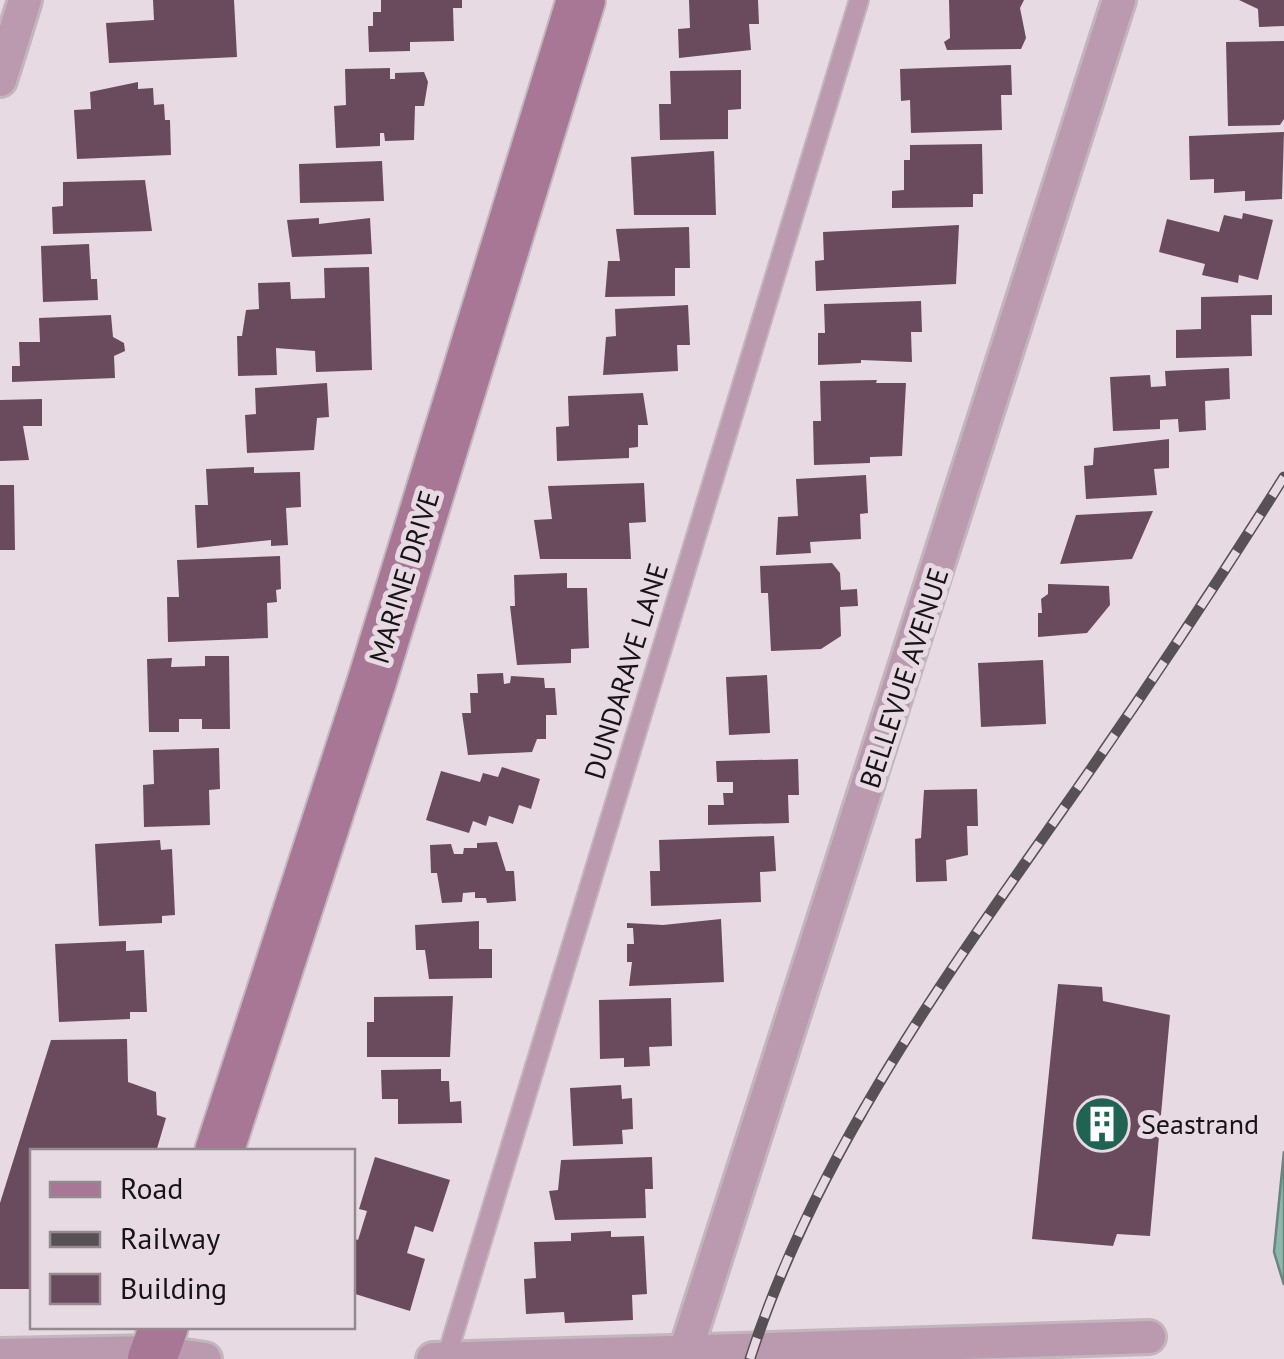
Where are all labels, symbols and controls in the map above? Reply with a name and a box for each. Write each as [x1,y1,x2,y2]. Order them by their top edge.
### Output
street label: MARINE DRIVE [360,486,447,668]
street label: DUNDARAVE LANE [575,558,676,783]
street label: BELLEVUE AVENUE [851,563,957,793]
building icon: Seastrand [1072,1094,1132,1154]
place label: Seastrand [1141,1105,1259,1142]
legend [30,1149,355,1329]
text: Road [120,1168,184,1207]
text: Railway [120,1218,220,1257]
text: Building [120,1268,227,1307]

